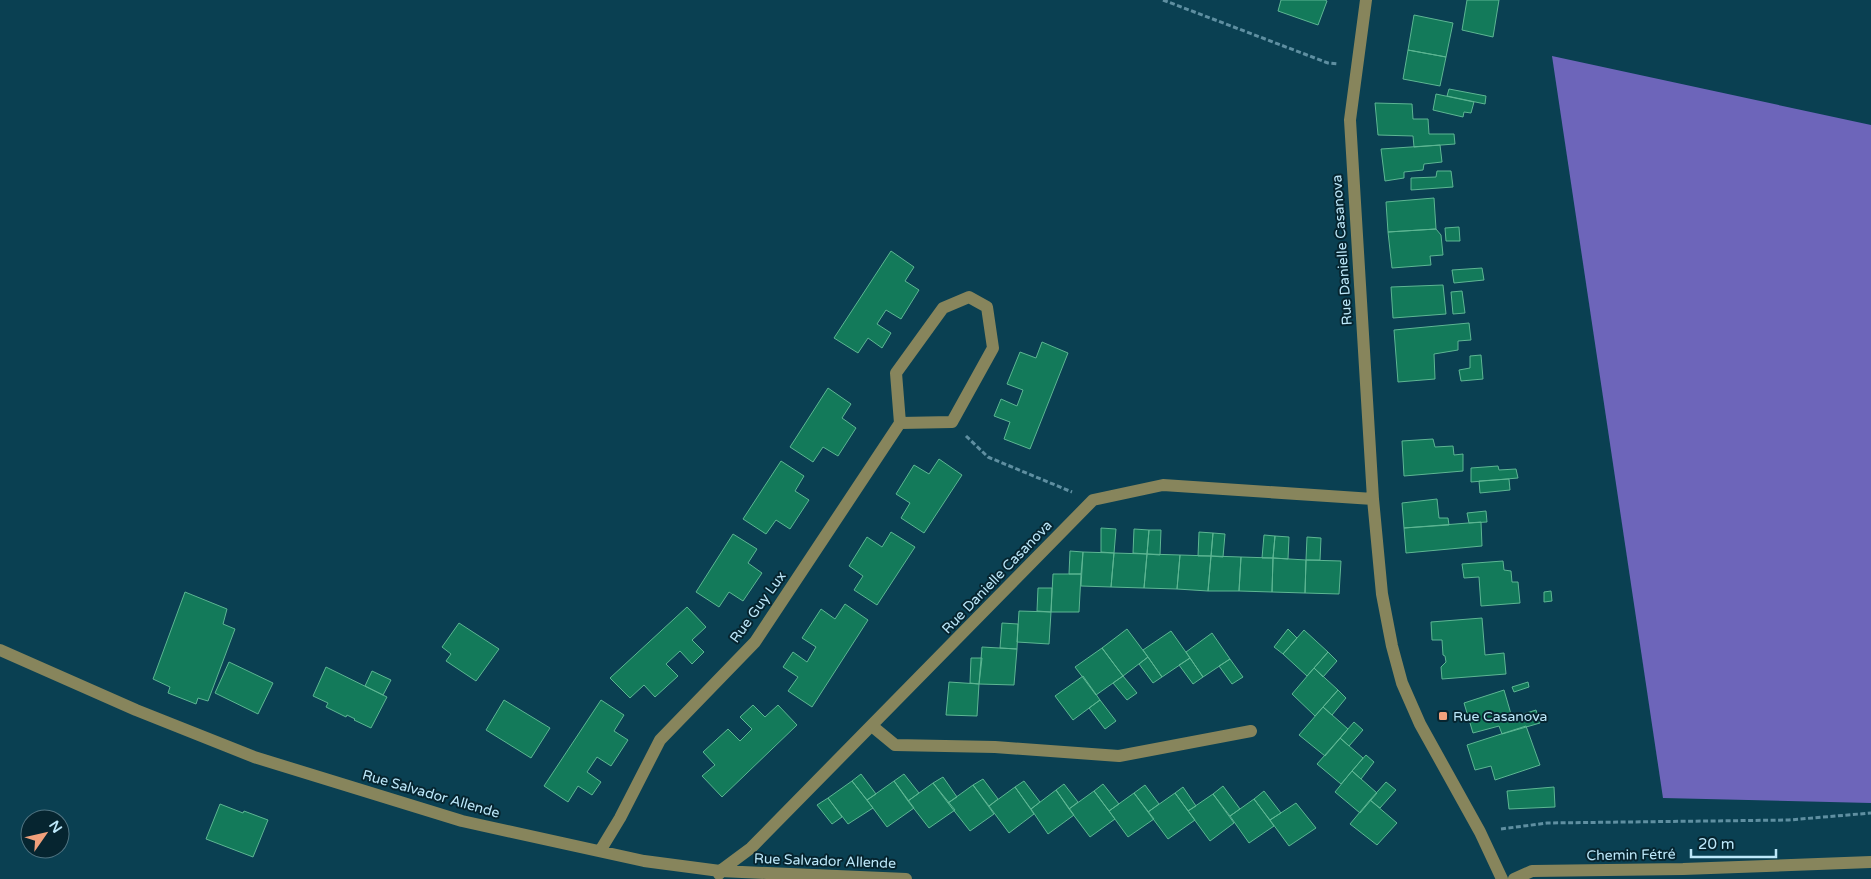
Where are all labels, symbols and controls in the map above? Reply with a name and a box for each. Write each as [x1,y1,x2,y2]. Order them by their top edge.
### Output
street label: Rue Danielle Casanova [1328,174,1356,326]
street label: Rue Danielle Casanova [938,517,1056,637]
street label: Rue Guy Lux [726,568,790,646]
place label: Rue Casanova [1453,708,1547,725]
marker: Rue Casanova [1437,710,1449,722]
street label: Rue Salvador Allende [360,766,502,822]
north arrow [20,809,70,859]
text: N [45,818,66,836]
scale bar [1691,826,1776,858]
text: 20 m [1698,835,1735,853]
street label: Chemin Fétré [1586,846,1676,864]
street label: Rue Salvador Allende [754,850,896,872]

